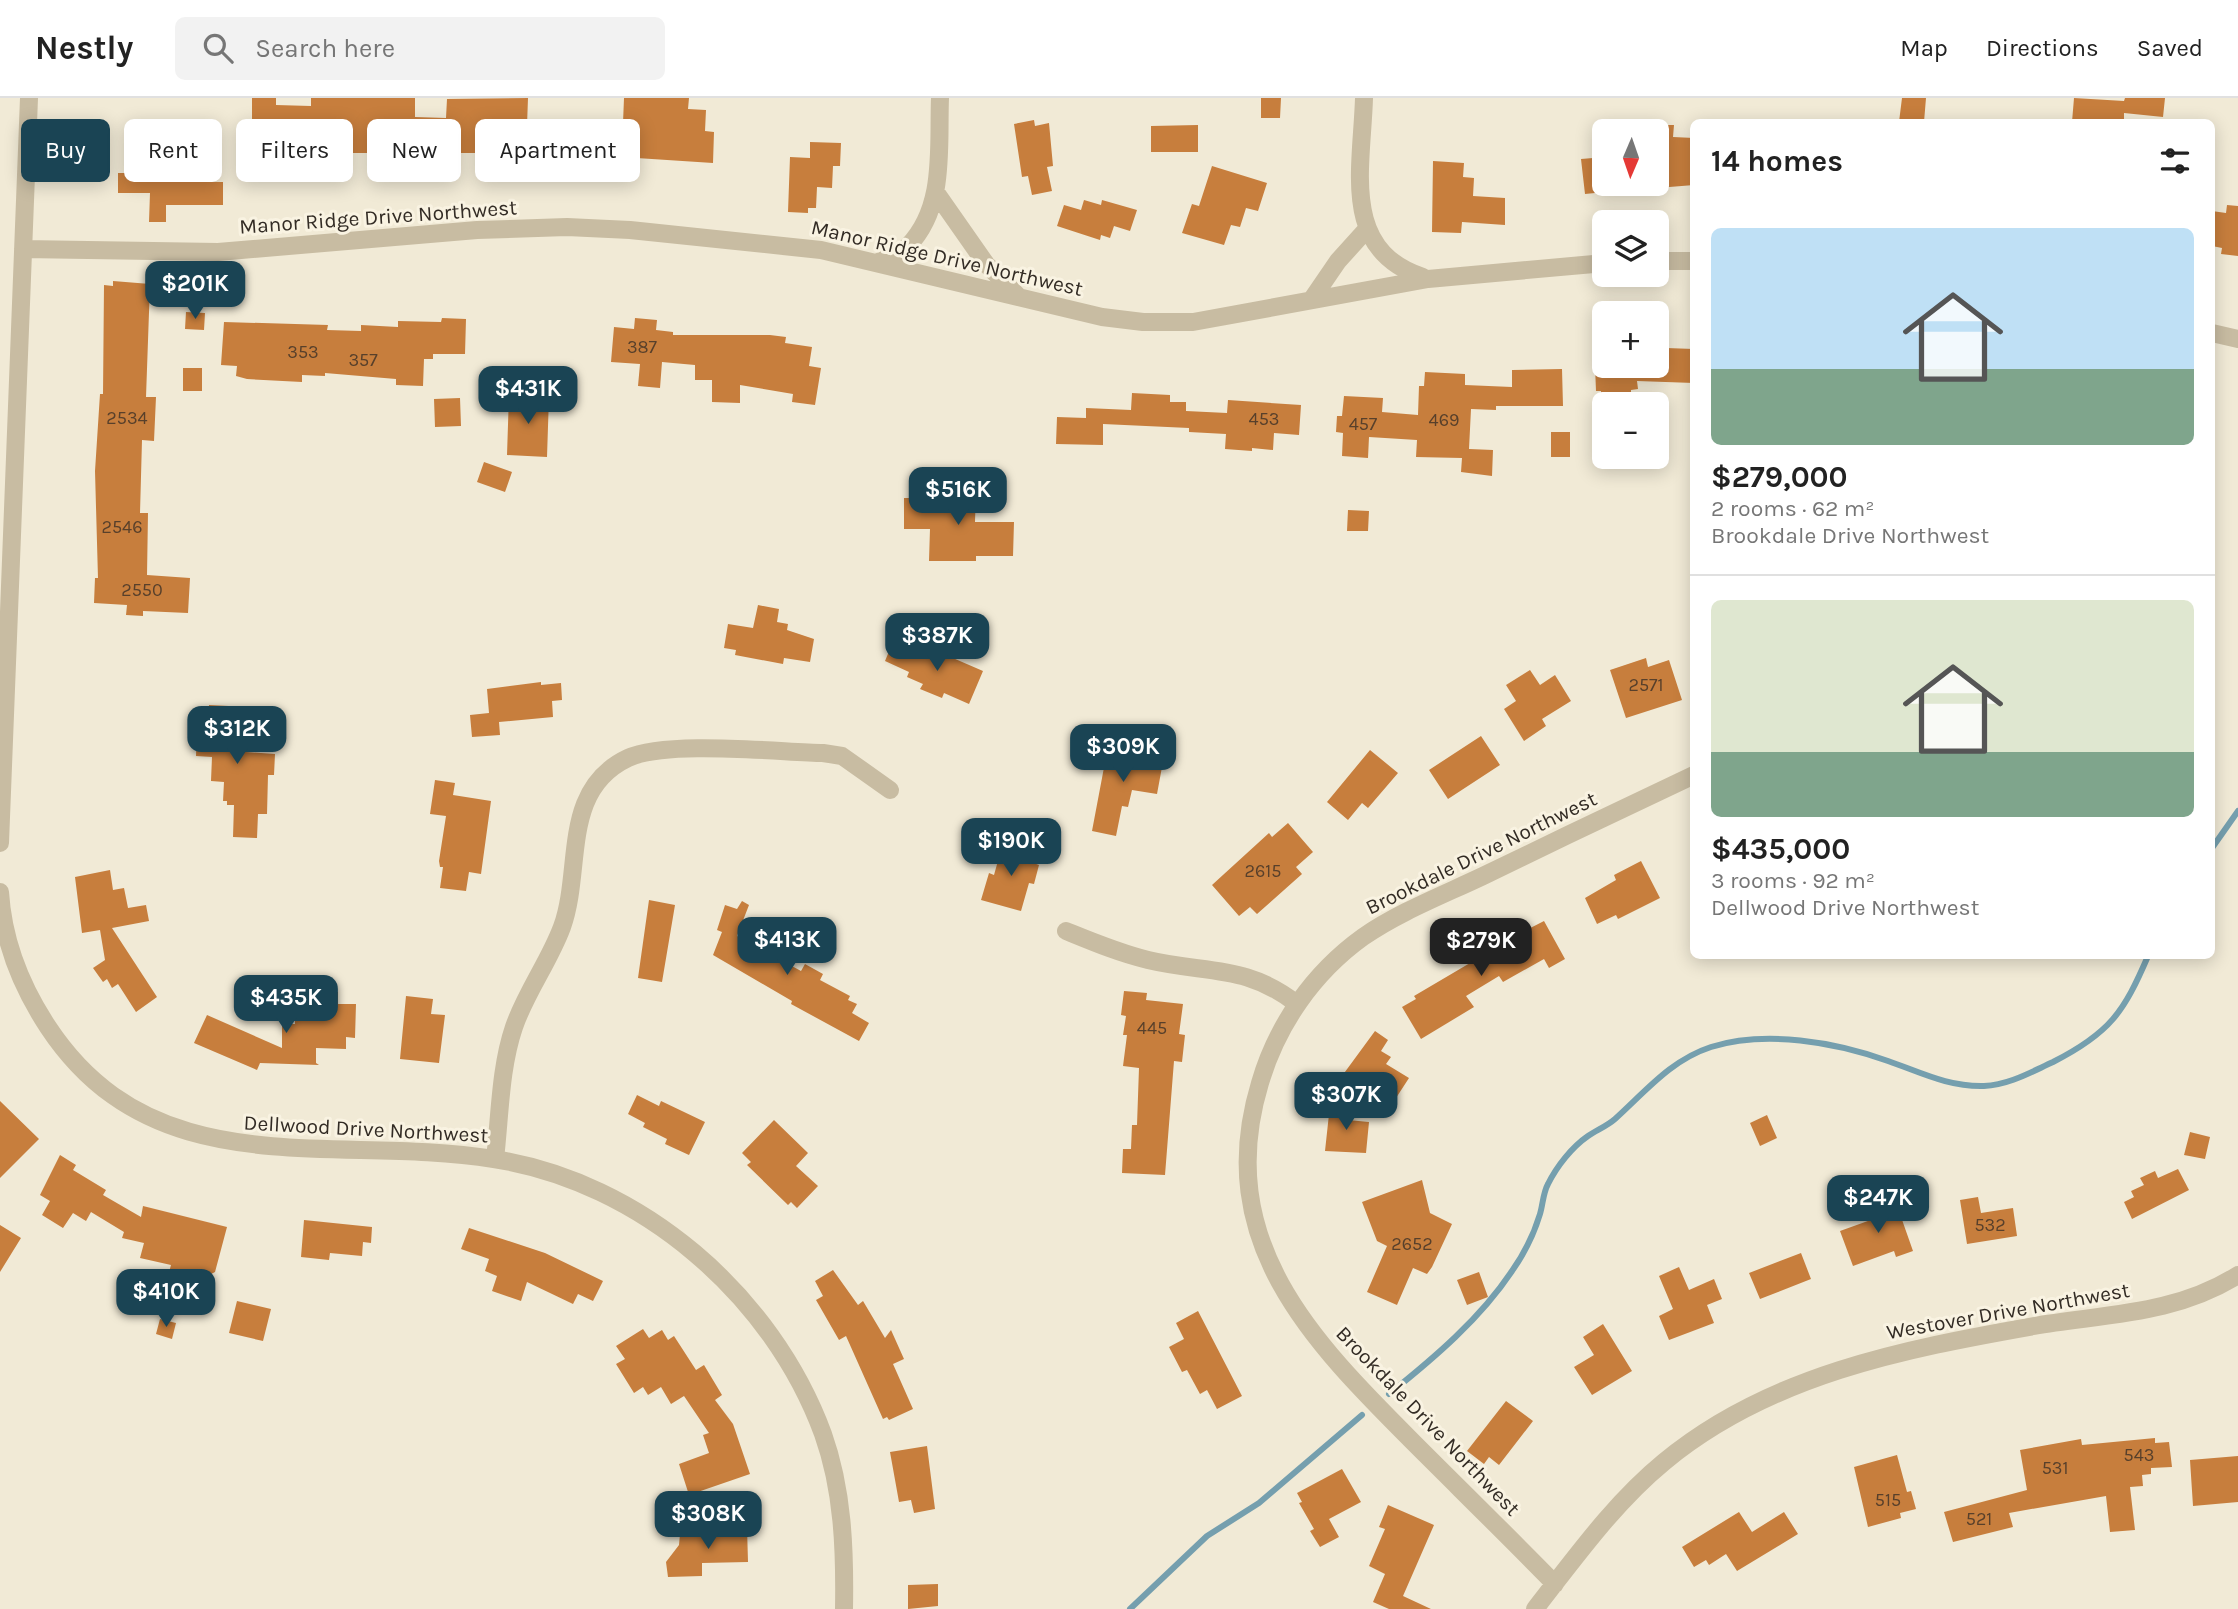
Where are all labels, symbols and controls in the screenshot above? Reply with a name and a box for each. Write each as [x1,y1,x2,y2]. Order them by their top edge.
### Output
search box [175,17,665,80]
text: Nestly [35,29,133,67]
icon: search [199,29,237,67]
text: Search here [255,33,395,64]
text: Map [1900,34,1948,62]
text: Directions [1986,34,2099,62]
text: Saved [2137,34,2203,62]
chip: Buy [21,119,110,182]
chip: Rent [124,119,222,182]
chip: Filters [236,119,353,182]
chip: New [367,119,461,182]
chip: Apartment [475,119,640,182]
north arrow [1592,119,1670,196]
map controls [1592,119,1669,469]
icon: filters [2156,142,2194,180]
text: 14 homes [1711,143,1843,179]
street label: Manor Ridge Drive Northwest [238,195,518,239]
button: layers [1592,210,1669,287]
street label: Manor Ridge Drive Northwest [809,215,1085,301]
pin: $201K [146,262,244,321]
text: $201K [161,270,229,297]
icon: home [1890,274,2016,400]
button: + [1592,301,1669,378]
house number: 387 [627,336,658,358]
house number: 353 [287,341,319,363]
house number: 357 [348,349,378,371]
pin: $431K [479,366,577,426]
text: $431K [494,375,562,402]
button: − [1592,392,1669,469]
house number: 2534 [106,407,148,429]
house number: 453 [1249,408,1279,430]
house number: 469 [1429,409,1459,431]
house number: 457 [1349,413,1378,435]
text: $279,000 [1711,459,1848,495]
pin: $516K [909,468,1007,527]
text: $516K [925,476,991,503]
text: 2 rooms · 62 m² [1711,495,1875,522]
house number: 2546 [102,516,142,538]
text: Brookdale Drive Northwest [1711,522,1989,549]
house number: 2550 [121,579,163,601]
pin: $387K [888,614,986,673]
text: $387K [901,622,973,649]
icon: home [1890,646,2016,772]
house number: 2571 [1629,674,1664,696]
pin: $312K [188,706,286,766]
text: $312K [203,715,271,742]
pin: $309K [1074,724,1172,784]
text: $309K [1086,733,1160,760]
street label: Brookdale Drive Northwest [1362,786,1601,919]
pin: $190K [962,818,1060,878]
text: $190K [977,827,1045,854]
text: $435,000 [1711,831,1850,867]
house number: 2615 [1245,860,1281,882]
text: 3 rooms · 92 m² [1711,867,1875,894]
text: Dellwood Drive Northwest [1711,894,1979,921]
pin: $413K [738,918,836,977]
pin: $279K [1432,918,1530,978]
text: $413K [753,926,821,953]
text: $279K [1446,927,1516,954]
pin: $435K [237,976,335,1035]
text: $435K [250,984,322,1011]
house number: 445 [1137,1017,1167,1039]
pin: $307K [1297,1072,1395,1132]
text: $307K [1310,1081,1382,1108]
street label: Dellwood Drive Northwest [243,1111,489,1147]
pin: $247K [1829,1176,1927,1235]
text: $247K [1843,1184,1913,1211]
house number: 532 [1974,1214,2006,1236]
house number: 2652 [1391,1233,1433,1255]
pin: $410K [117,1270,215,1329]
text: $410K [132,1278,200,1305]
street label: Westover Drive Northwest [1885,1278,2131,1344]
street label: Brookdale Drive Northwest [1331,1321,1525,1521]
house number: 543 [2124,1444,2154,1466]
house number: 531 [2042,1457,2068,1479]
house number: 515 [1875,1489,1901,1511]
pin: $308K [659,1492,757,1551]
text: $308K [671,1500,745,1527]
house number: 521 [1966,1508,1992,1530]

